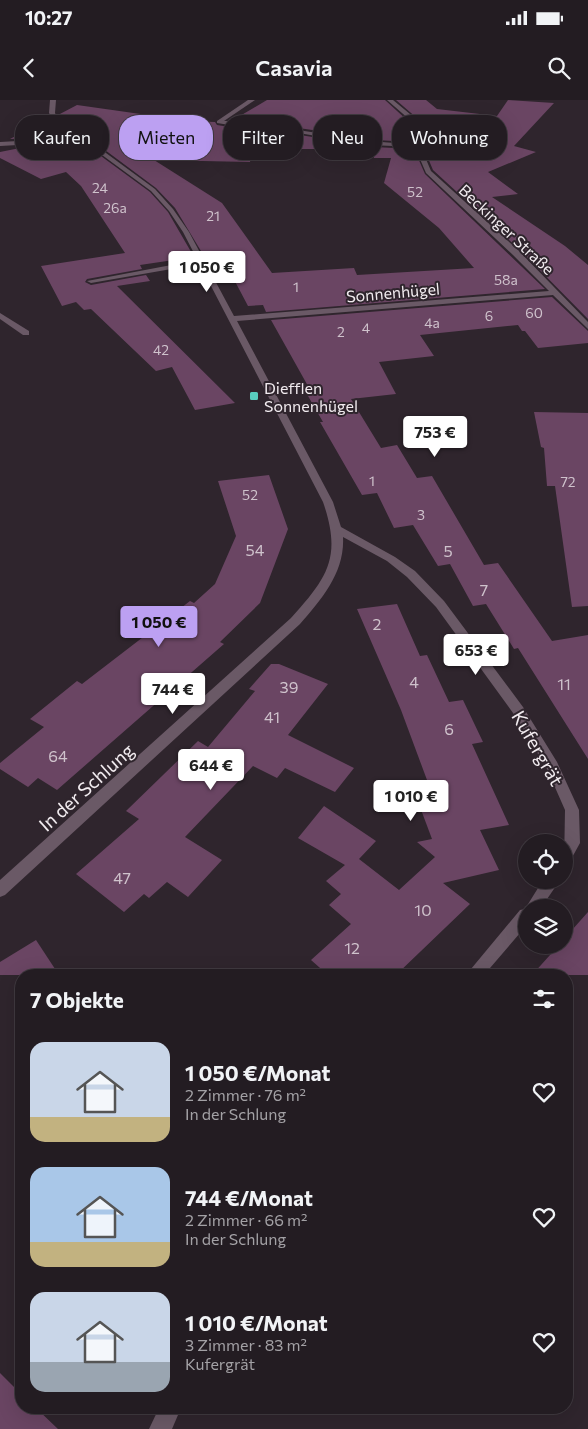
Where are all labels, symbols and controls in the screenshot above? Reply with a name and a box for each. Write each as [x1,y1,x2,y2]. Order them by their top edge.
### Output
text: 10:27 [25,6,72,29]
icon: back [15,54,43,82]
text: Casavia [255,54,333,81]
icon: search [545,54,573,82]
chip: Kaufen [15,115,109,160]
chip: Mieten [119,115,213,160]
chip: Filter [223,115,303,160]
chip: Neu [313,115,382,160]
chip: Wohnung [392,115,507,160]
house number: 24 [92,179,109,196]
street label: Beckinger Straße [455,180,559,278]
house number: 52 [407,183,423,200]
house number: 26a [103,199,127,216]
house number: 21 [206,207,220,224]
pin: 1 050 € [161,250,253,293]
text: 1 050 € [179,257,235,276]
house number: 58a [494,271,518,288]
house number: 1 [293,278,299,295]
street label: Sonnenhügel [345,278,441,306]
house number: 60 [525,304,543,321]
house number: 6 [485,307,493,324]
house number: 4a [424,314,440,331]
house number: 4 [362,319,371,336]
house number: 2 [337,323,345,340]
house number: 42 [153,341,169,358]
place label: Diefflen Sonnenhügel [264,378,358,415]
marker: Diefflen Sonnenhügel [248,390,260,402]
pin: 753 € [400,416,470,458]
text: 753 € [414,422,456,441]
house number: 1 [369,472,375,489]
house number: 72 [560,473,576,490]
house number: 52 [242,486,258,503]
house number: 3 [417,506,425,523]
house number: 54 [246,540,265,559]
house number: 5 [443,541,453,560]
house number: 7 [480,580,488,599]
pin: 1 050 € [113,606,205,648]
text: 1 050 € [131,612,187,631]
house number: 2 [373,614,382,633]
pin: 653 € [441,634,511,676]
text: 653 € [455,640,497,659]
pin: 744 € [138,672,208,715]
house number: 4 [409,672,419,691]
house number: 11 [557,674,571,693]
house number: 39 [280,677,298,696]
text: 744 € [152,679,194,698]
street label: Kufergrät [507,706,569,790]
house number: 41 [264,707,280,726]
house number: 6 [444,719,454,738]
street label: In der Schlung [34,738,138,836]
house number: 64 [48,746,68,765]
pin: 644 € [176,748,246,791]
text: 644 € [189,755,233,774]
pin: 1 010 € [365,780,457,822]
text: 1 010 € [384,786,438,805]
map controls [518,834,573,954]
button: locate [518,834,573,889]
house number: 47 [113,868,131,887]
button: layers [518,899,573,954]
house number: 10 [414,900,432,919]
house number: 12 [344,938,360,957]
icon: filters [530,985,558,1013]
text: 7 Objekte [30,987,124,1012]
text: 1 050 €/Monat [185,1060,330,1085]
icon: home [70,1062,130,1122]
icon: heart [530,1078,558,1106]
text: 2 Zimmer · 76 m² [185,1085,306,1104]
text: In der Schlung [185,1104,286,1123]
text: 744 €/Monat [185,1185,313,1210]
icon: home [70,1187,130,1247]
icon: heart [530,1203,558,1231]
text: 2 Zimmer · 66 m² [185,1210,307,1229]
text: In der Schlung [185,1229,286,1248]
text: 1 010 €/Monat [185,1310,328,1335]
icon: home [70,1312,130,1372]
icon: heart [530,1328,558,1356]
text: 3 Zimmer · 83 m² [185,1335,307,1354]
text: Kufergrät [185,1354,255,1373]

